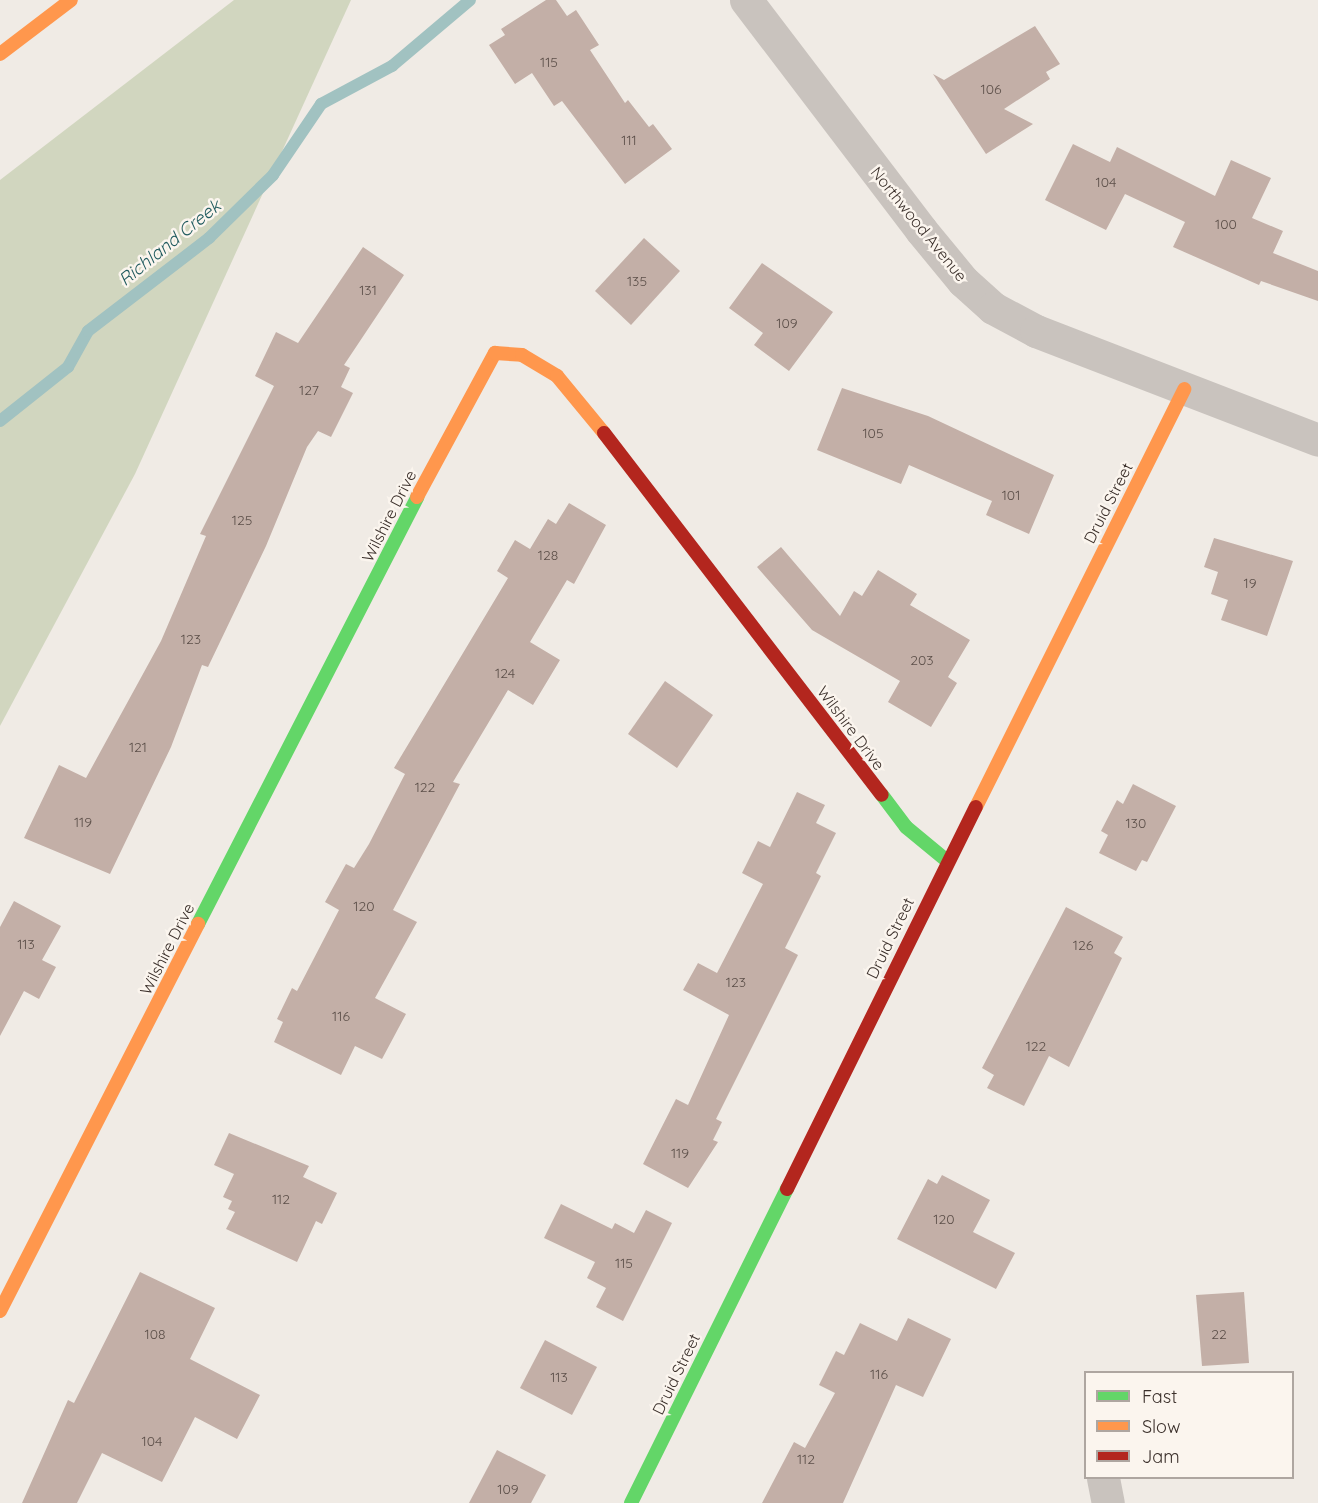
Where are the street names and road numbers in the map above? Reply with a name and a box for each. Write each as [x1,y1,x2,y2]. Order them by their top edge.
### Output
street label: Northwood Avenue [867,163,971,285]
street label: Druid Street [1079,459,1137,547]
street label: Wilshire Drive [358,467,420,565]
street label: Wilshire Drive [813,682,889,774]
street label: Druid Street [862,894,918,982]
street label: Wilshire Drive [136,900,198,998]
street label: Druid Street [648,1330,704,1418]

